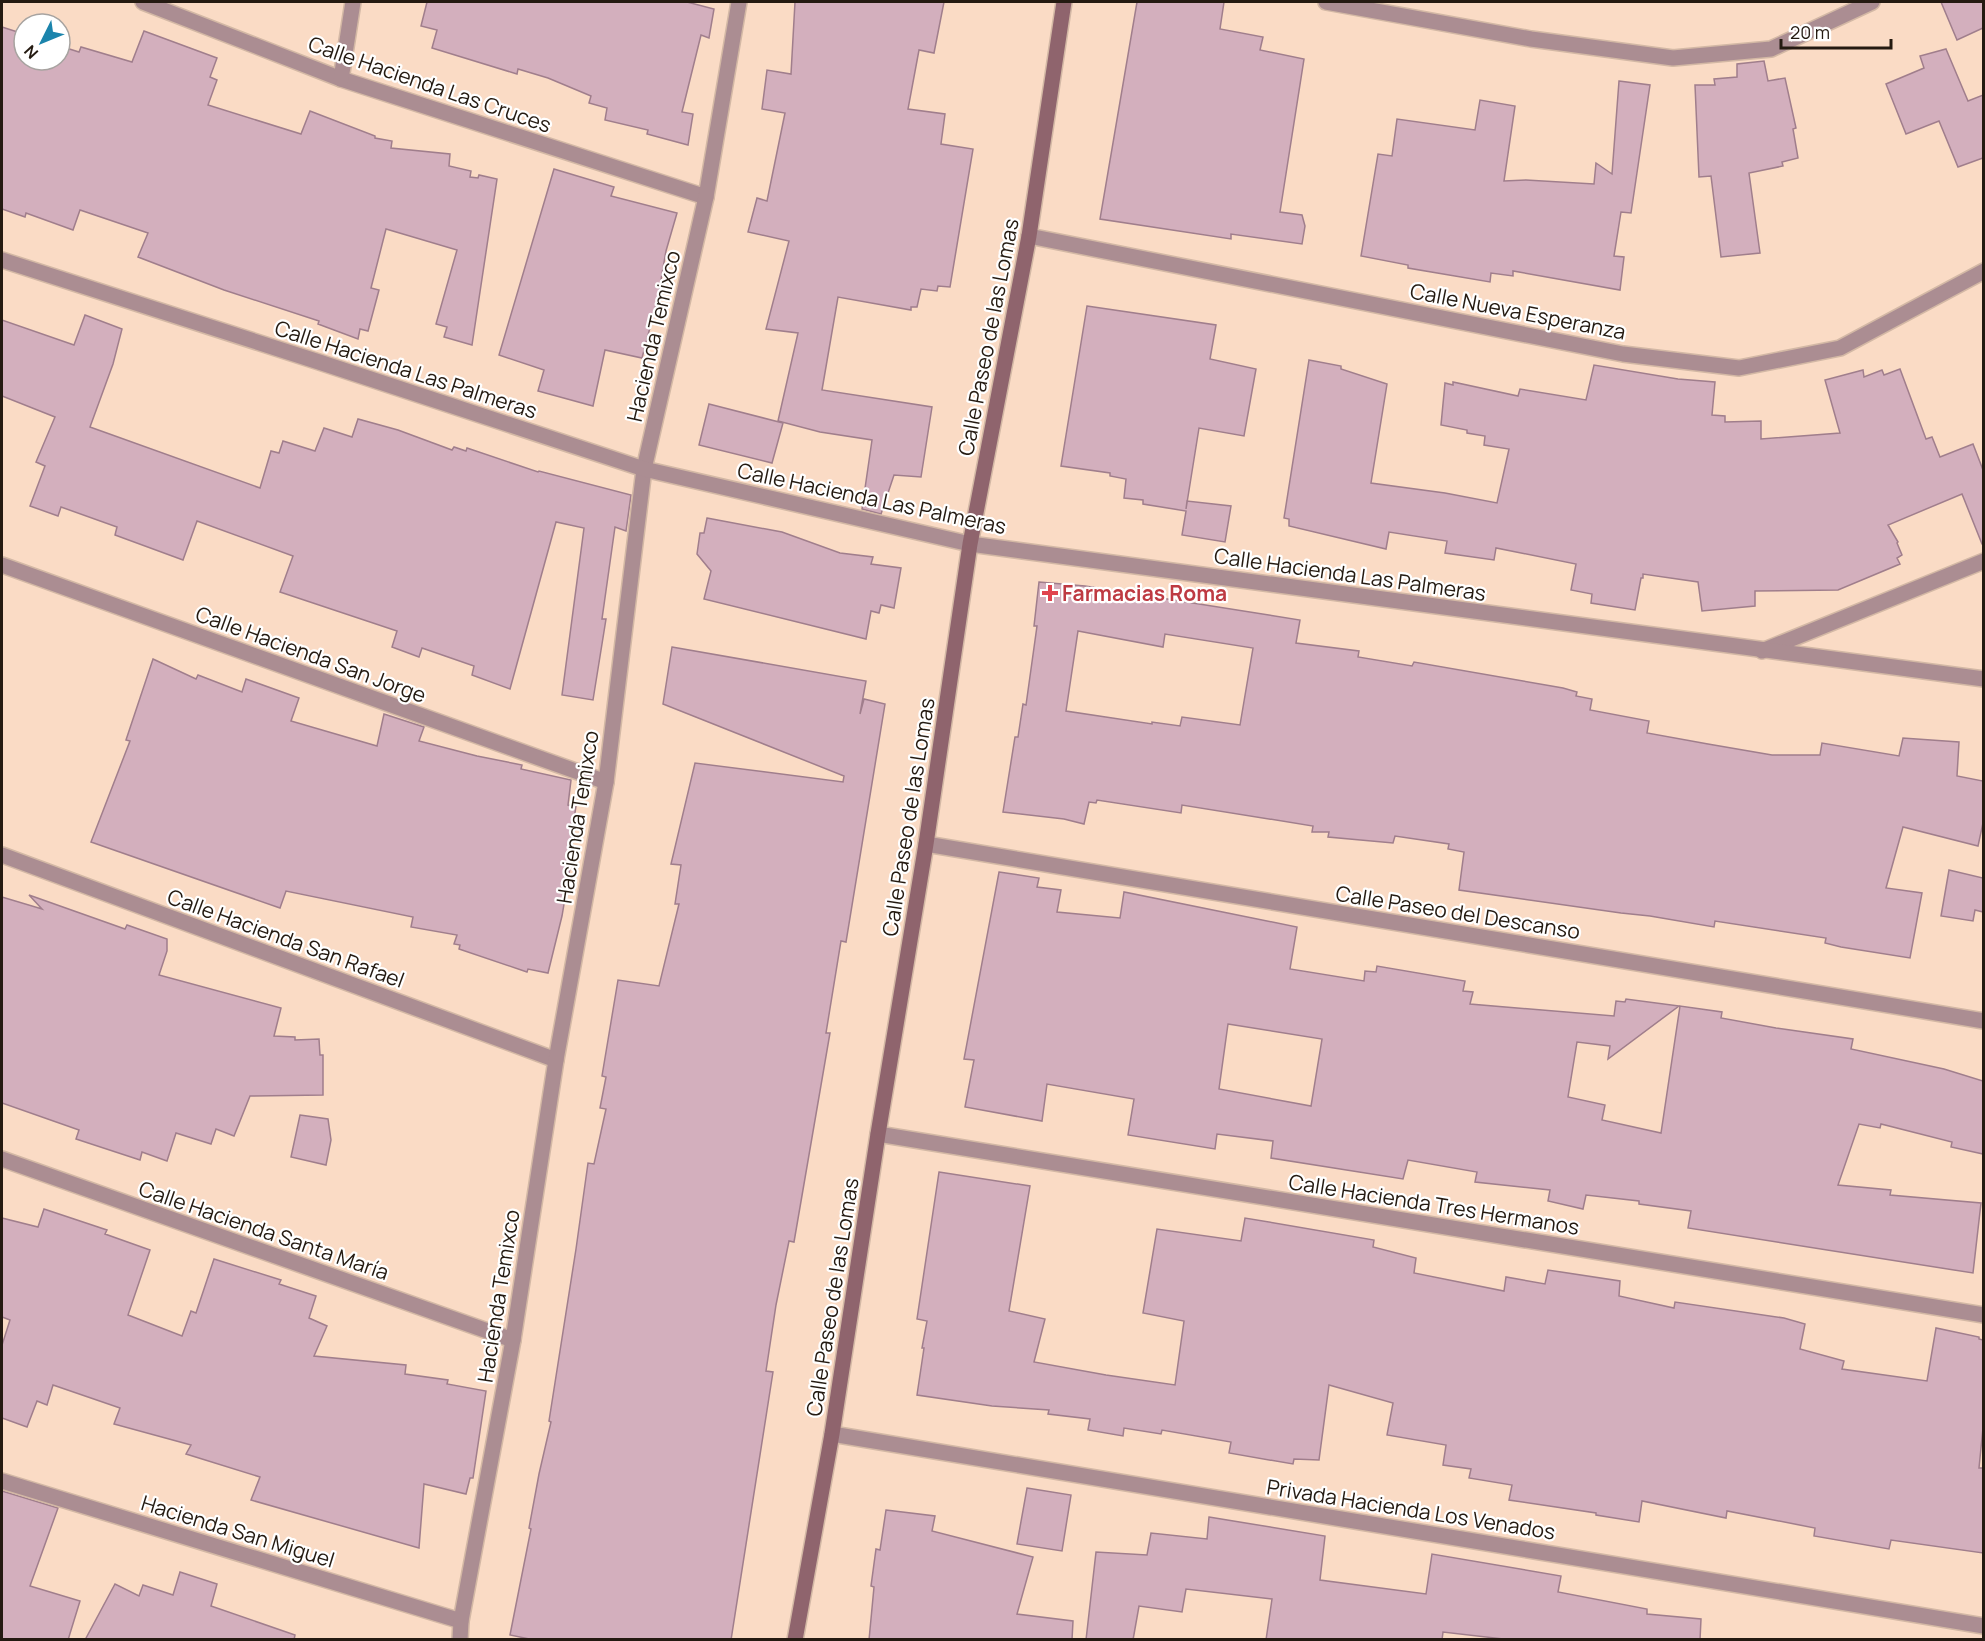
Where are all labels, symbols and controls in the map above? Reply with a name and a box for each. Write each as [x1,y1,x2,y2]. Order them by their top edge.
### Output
north arrow [12,12,72,72]
scale bar [1781,12,1890,50]
text: 20 m [1790,20,1830,44]
street label: Calle Hacienda Las Cruces [305,29,555,139]
text: N [19,41,43,64]
street label: Calle Paseo de las Lomas [951,216,1025,458]
street label: Hacienda Temixco [620,248,686,424]
street label: Calle Nueva Esperanza [1408,276,1628,346]
street label: Calle Hacienda Las Palmeras [271,313,541,425]
street label: Calle Hacienda Las Palmeras [735,456,1009,540]
street label: Calle Hacienda Las Palmeras [1212,541,1488,607]
place label: Farmacias Roma [1062,579,1227,607]
marker: Farmacias Roma [1043,586,1057,600]
street label: Calle Hacienda San Jorge [192,599,430,709]
street label: Calle Paseo de las Lomas [875,696,941,938]
street label: Hacienda Temixco [549,728,605,906]
street label: Calle Paseo del Descanso [1334,879,1582,945]
street label: Calle Hacienda San Rafael [164,882,408,994]
street label: Calle Hacienda Tres Hermanos [1287,1167,1581,1241]
street label: Calle Hacienda Santa María [135,1174,393,1286]
street label: Calle Paseo de las Lomas [799,1176,865,1418]
street label: Hacienda Temixco [470,1207,526,1385]
street label: Privada Hacienda Los Venados [1265,1472,1557,1546]
street label: Hacienda San Miguel [138,1488,338,1574]

